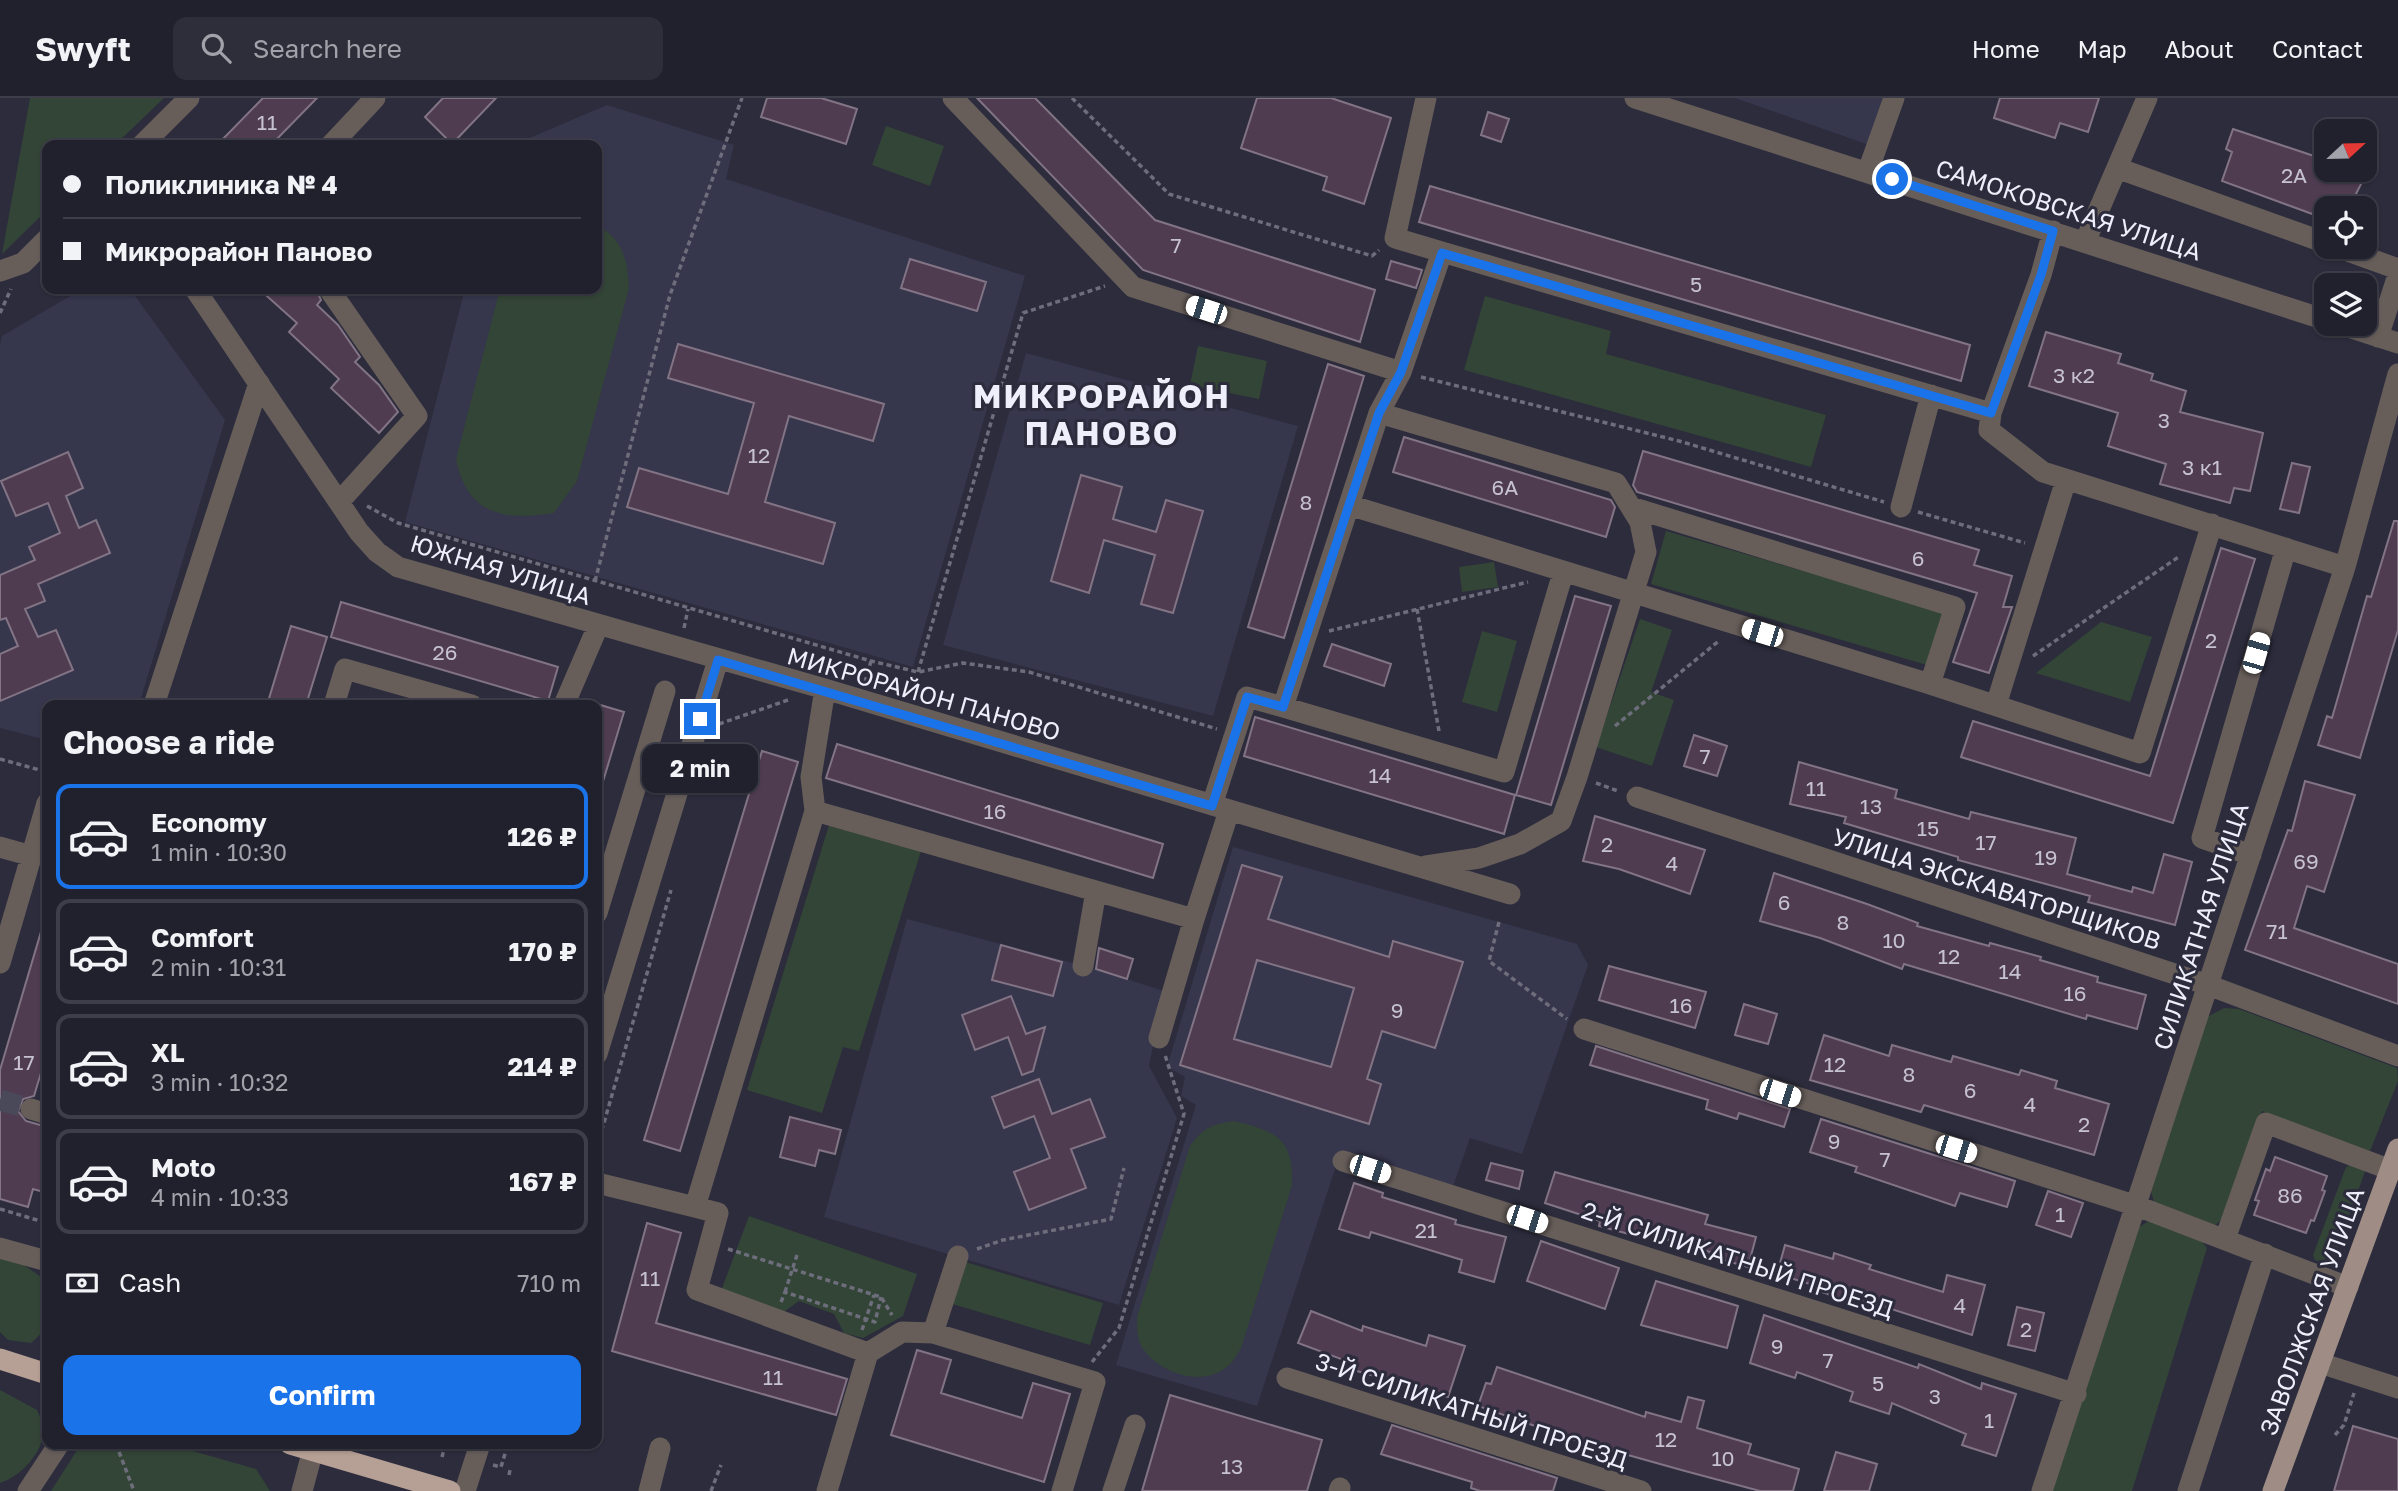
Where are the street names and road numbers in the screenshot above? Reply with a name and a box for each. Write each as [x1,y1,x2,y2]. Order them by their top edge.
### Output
street label: САМОКОВСКАЯ УЛИЦА [1933,152,2205,266]
street label: ЮЖНАЯ УЛИЦА [407,528,595,610]
street label: МИКРОРАЙОН ПАНОВО [784,640,1064,746]
street label: СИЛИКАТНАЯ УЛИЦА [2146,799,2254,1053]
street label: УЛИЦА ЭКСКАВАТОРЩИКОВ [1829,821,2165,955]
street label: ЗАВОЛЖСКАЯ УЛИЦА [2253,1183,2369,1439]
street label: 2-Й СИЛИКАТНЫЙ ПРОЕЗД [1578,1195,1898,1323]
street label: 3-Й СИЛИКАТНЫЙ ПРОЕЗД [1312,1346,1632,1474]

